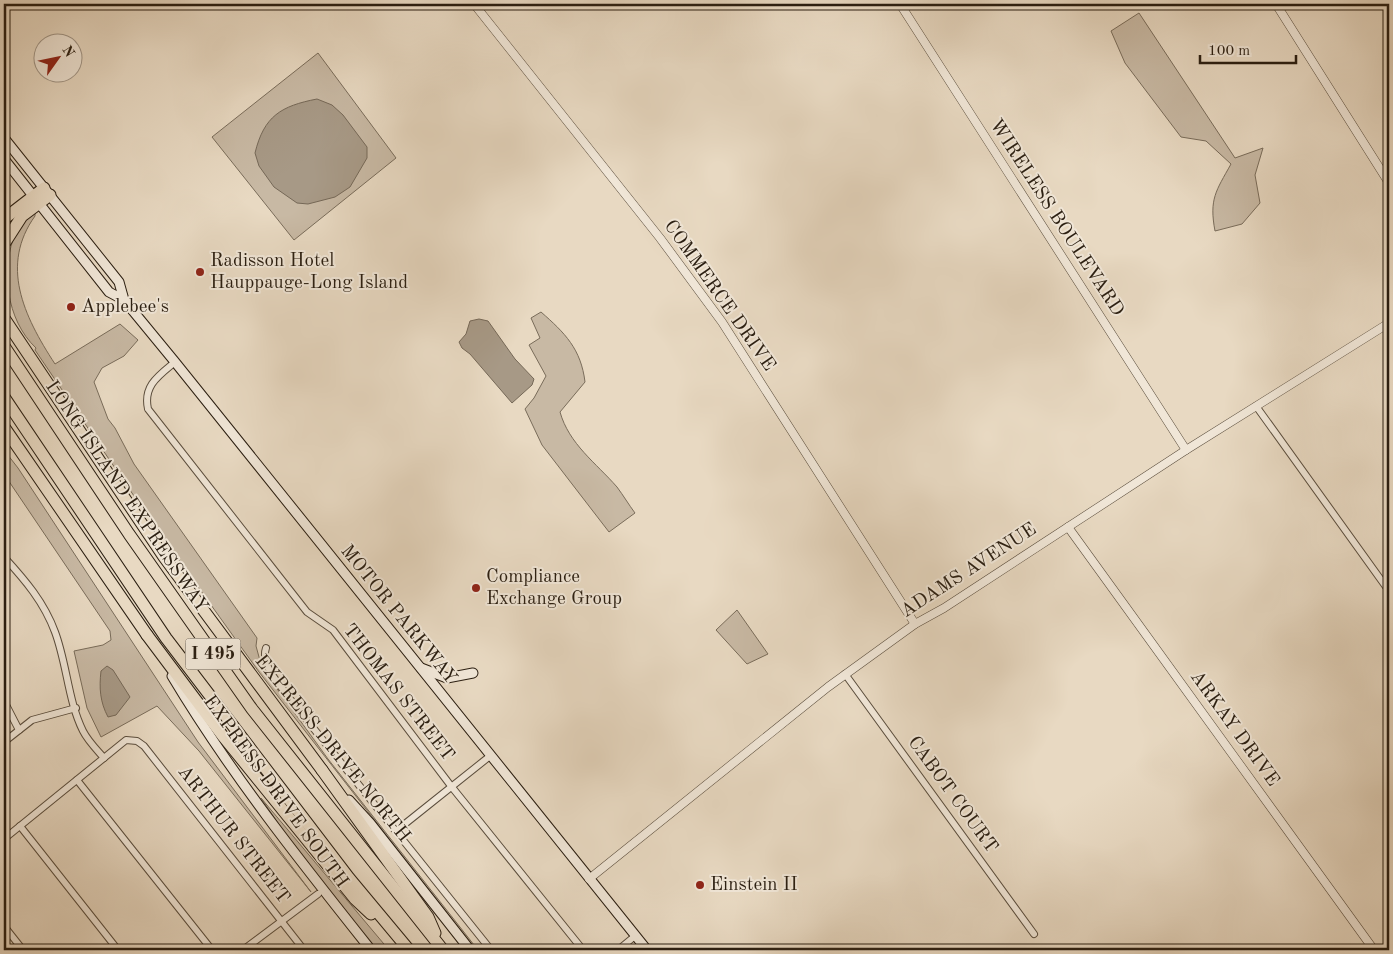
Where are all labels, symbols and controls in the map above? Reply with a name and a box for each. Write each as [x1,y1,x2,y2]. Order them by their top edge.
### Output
north arrow [32,32,82,82]
scale bar [1200,32,1297,64]
text: N [59,43,77,60]
text: 100 m [1208,44,1250,59]
street label: WIRELESS BOULEVARD [985,116,1127,320]
street label: COMMERCE DRIVE [660,217,778,375]
place label: Radisson Hotel Hauppauge-Long Island [210,252,408,293]
marker: Radisson Hotel Hauppauge-Long Island [194,266,206,278]
place label: Applebee's [81,298,169,317]
marker: Applebee's [65,301,77,313]
street label: LONG ISLAND EXPRESSWAY [41,378,211,616]
street label: ADAMS AVENUE [898,520,1040,622]
street label: MOTOR PARKWAY [336,542,460,688]
place label: Compliance Exchange Group [486,568,622,609]
marker: Compliance Exchange Group [470,582,482,594]
street label: THOMAS STREET [339,621,457,765]
road number: I 495 [186,639,240,670]
street label: EXPRESS DRIVE NORTH [251,652,413,846]
street label: ARKAY DRIVE [1186,668,1282,790]
street label: EXPRESS DRIVE SOUTH [199,692,351,892]
street label: CABOT COURT [903,733,1001,857]
street label: ARTHUR STREET [173,763,293,907]
place label: Einstein II [710,876,798,895]
marker: Einstein II [694,879,706,891]

